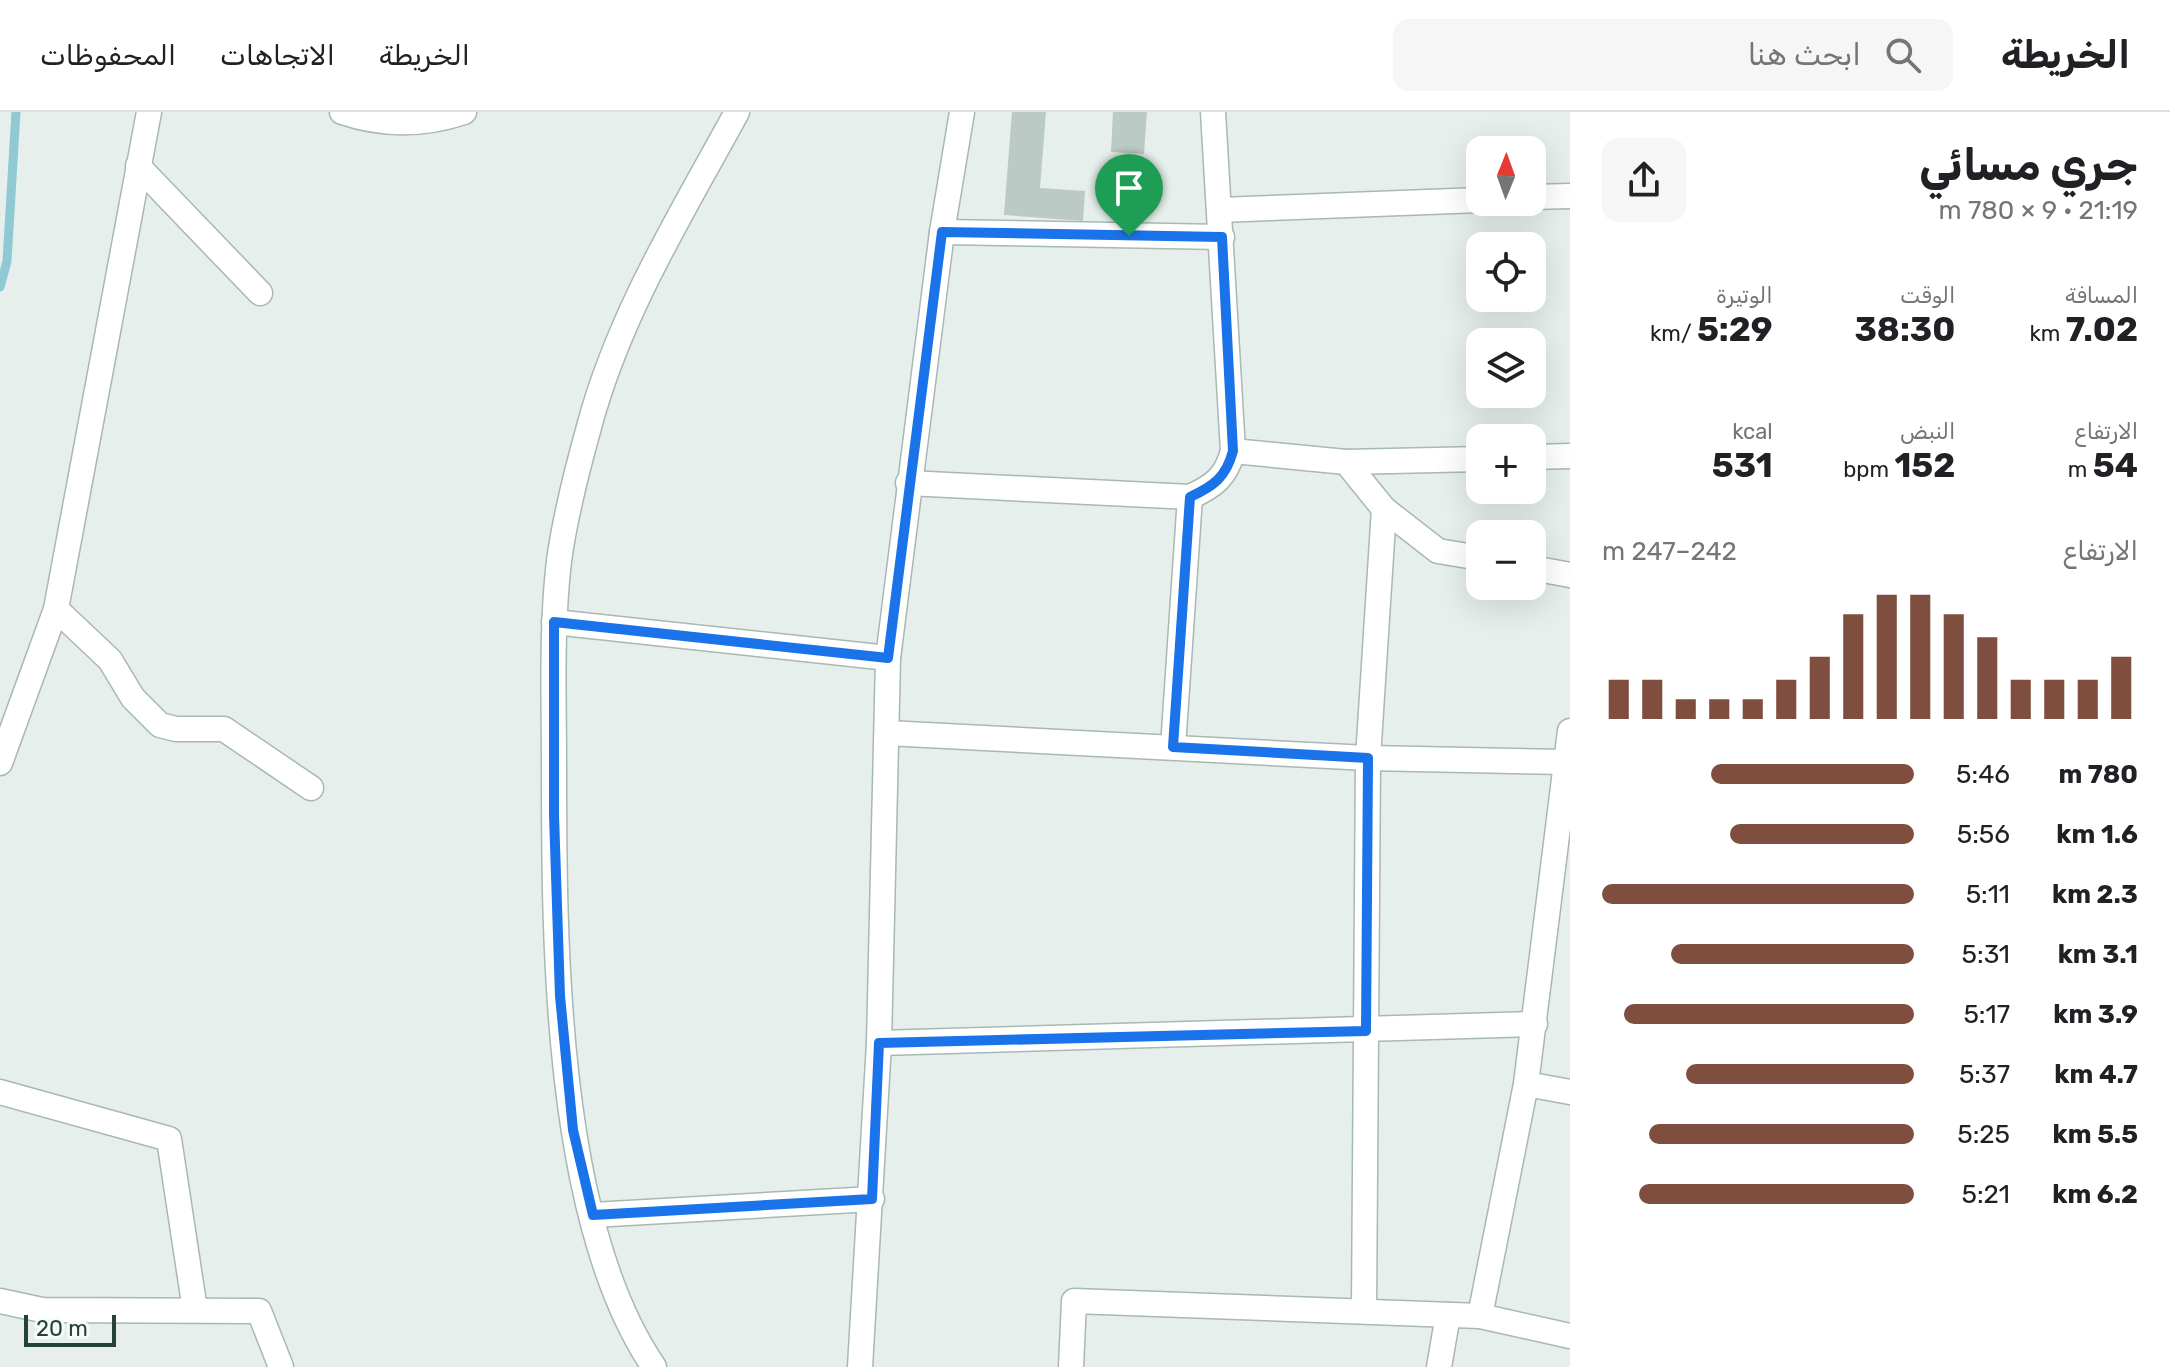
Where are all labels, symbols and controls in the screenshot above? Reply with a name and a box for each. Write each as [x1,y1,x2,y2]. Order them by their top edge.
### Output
search box [1393,19,1953,91]
text: الخريطة [2001,32,2130,78]
icon: search [1881,33,1925,77]
text: ابحث هنا [1748,37,1861,73]
text: المحفوظات [40,39,176,72]
text: الاتجاهات [220,39,335,72]
text: الخريطة [379,39,470,72]
north arrow [1466,136,1546,216]
map controls [1466,136,1546,600]
button: share [1602,138,1686,222]
text: جري مسائي [1919,139,2138,191]
pin [1095,154,1163,236]
icon: arrive [1107,166,1151,210]
text: 21:19 · 9 × 780 m [1938,195,2138,226]
button: locate [1466,232,1546,312]
text: الوتيرة [1716,282,1773,309]
text: الوقت [1900,282,1955,309]
text: المسافة [2065,282,2138,309]
text: 5:29 [1697,309,1773,350]
text: 38:30 [1854,309,1955,350]
text: 7.02 [2066,309,2138,350]
text: /km [1650,320,1697,347]
text: km [2030,320,2066,347]
button: layers [1466,328,1546,408]
text: kcal [1732,418,1773,445]
text: النبض [1900,418,1955,445]
text: الارتفاع [2075,418,2138,445]
button: + [1466,424,1546,504]
text: 531 [1712,445,1773,486]
text: 152 [1894,445,1955,486]
text: 54 [2093,445,2138,486]
text: bpm [1843,456,1894,483]
text: m [2068,456,2093,483]
button: − [1466,520,1546,600]
text: 242–247 m [1602,536,1737,567]
text: الارتفاع [2063,536,2138,567]
text: 5:46 [1956,759,2010,790]
text: 780 m [2058,759,2138,790]
text: 5:56 [1957,819,2010,850]
text: 1.6 km [2056,819,2138,850]
text: 5:11 [1966,879,2010,910]
text: 2.3 km [2052,879,2138,910]
text: 5:31 [1962,939,2010,970]
text: 3.1 km [2058,939,2138,970]
text: 5:17 [1963,999,2010,1030]
text: 3.9 km [2053,999,2138,1030]
text: 5:37 [1959,1059,2010,1090]
text: 4.7 km [2054,1059,2138,1090]
text: 5:25 [1957,1119,2010,1150]
text: 5.5 km [2053,1119,2138,1150]
text: 5:21 [1962,1179,2010,1210]
text: 6.2 km [2052,1179,2138,1210]
scale bar [24,1311,116,1347]
text: 20 m [36,1315,88,1342]

